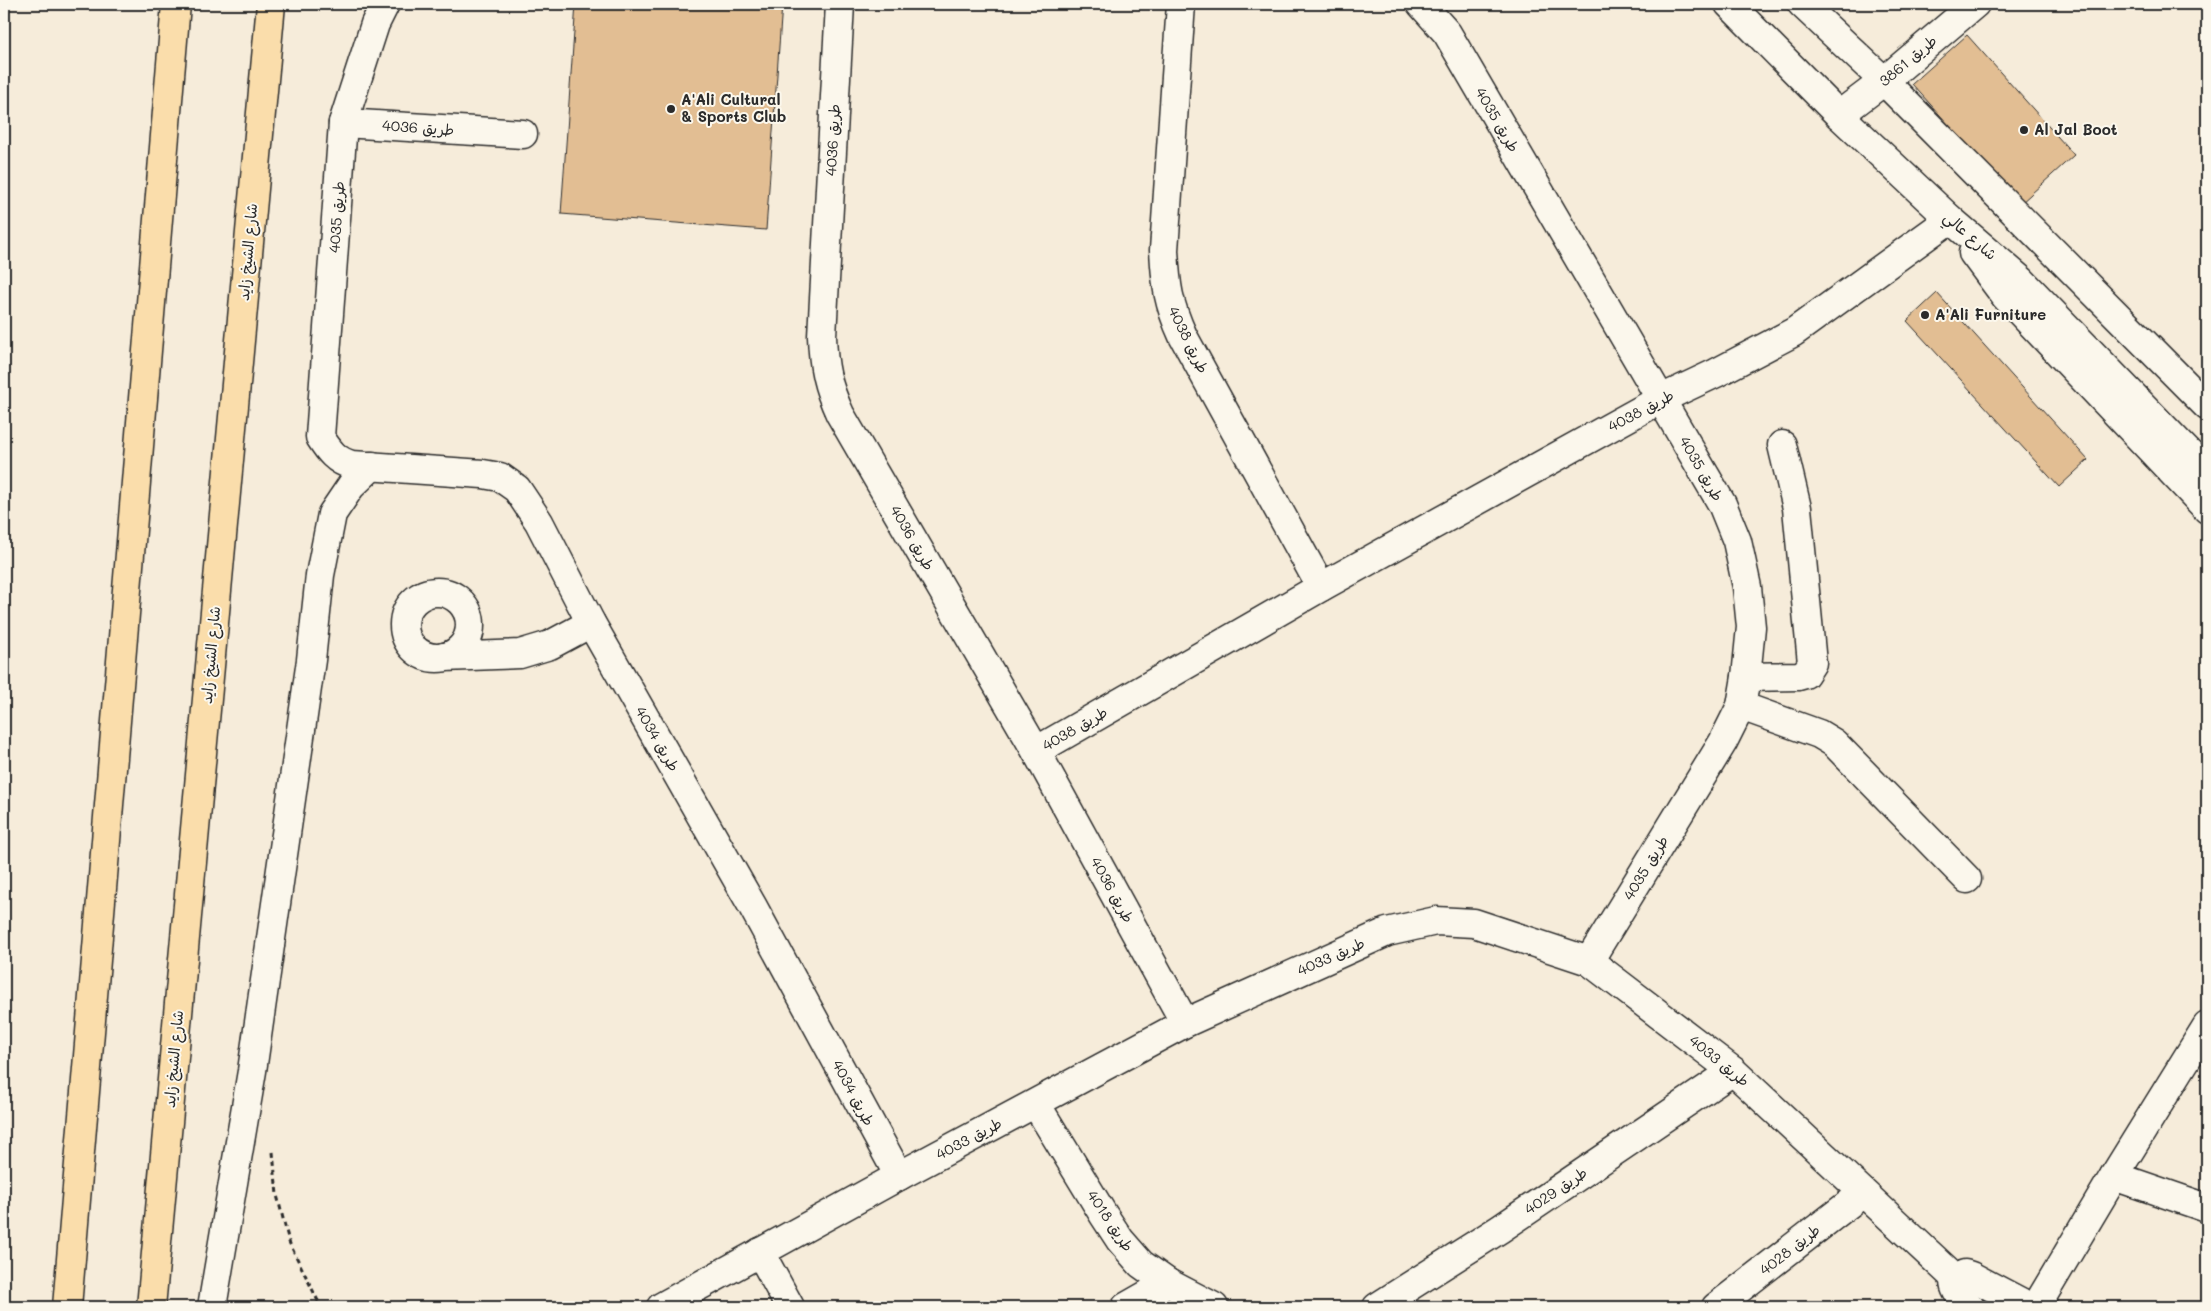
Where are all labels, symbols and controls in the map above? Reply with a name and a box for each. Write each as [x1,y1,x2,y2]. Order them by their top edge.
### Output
street label: طريق 3861 [1874,30,1941,90]
street label: طريق 4035 [1471,83,1525,156]
place label: A'Ali Cultural & Sports Club [681,89,786,126]
marker: A'Ali Cultural & Sports Club [665,103,677,115]
street label: طريق 4036 [820,103,844,177]
street label: طريق 4036 [381,115,455,139]
place label: Al Jal Boot [2034,119,2118,139]
marker: Al Jal Boot [2018,124,2030,136]
street label: طريق 4035 [324,180,348,254]
street label: شارع الشيخ زايد [233,202,262,302]
street label: شارع عالي [1937,207,2001,267]
street label: طريق 4038 [1164,303,1214,376]
place label: A'Ali Furniture [1935,304,2046,324]
marker: A'Ali Furniture [1919,309,1931,321]
street label: طريق 4038 [1604,384,1677,436]
street label: طريق 4035 [1675,432,1729,505]
street label: طريق 4036 [886,501,940,574]
street label: شارع الشيخ زايد [196,605,225,705]
street label: طريق 4038 [1038,701,1111,755]
street label: طريق 4034 [631,702,685,775]
street label: طريق 4035 [1618,832,1672,903]
street label: طريق 4036 [1087,853,1139,926]
street label: طريق 4033 [1294,932,1368,980]
street label: شارع الشيخ زايد [159,1009,188,1109]
street label: طريق 4033 [1685,1030,1754,1091]
street label: طريق 4034 [828,1056,880,1129]
street label: طريق 4033 [932,1112,1005,1164]
street label: طريق 4029 [1520,1162,1591,1218]
street label: طريق 4018 [1083,1186,1139,1255]
street label: طريق 4028 [1755,1219,1824,1279]

